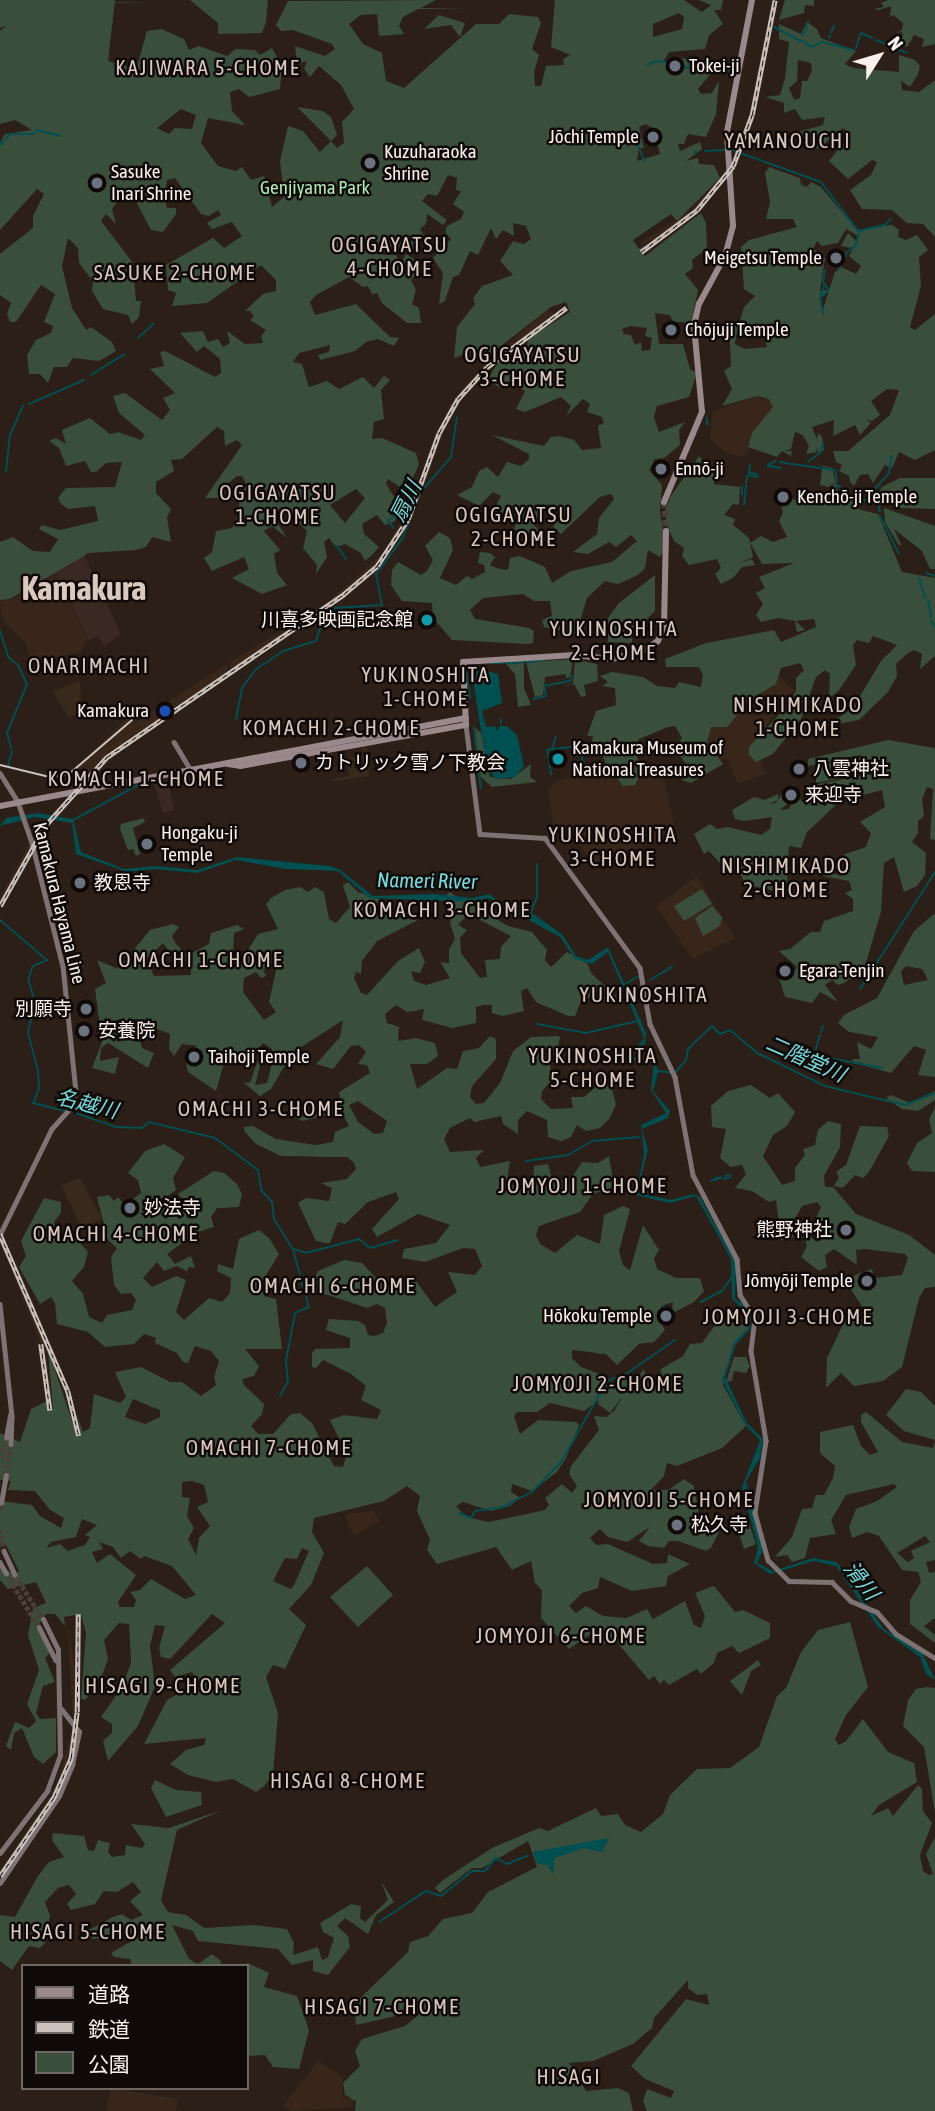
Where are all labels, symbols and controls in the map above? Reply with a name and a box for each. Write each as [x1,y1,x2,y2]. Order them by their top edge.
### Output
north arrow [844,21,914,91]
text: N [884,32,908,54]
district label: KAJIWARA 5-CHOME [117,54,299,80]
place label: Tokei-ji [689,55,740,77]
marker: Tokei-ji [667,58,683,74]
place label: Jōchi Temple [549,126,639,148]
district label: YAMANOUCHI [726,127,850,153]
marker: Jōchi Temple [645,129,661,145]
place label: Kuzuharaoka Shrine [384,141,477,185]
marker: Kuzuharaoka Shrine [362,155,378,171]
place label: Sasuke Inari Shrine [111,161,191,205]
marker: Sasuke Inari Shrine [89,175,105,191]
park label: Genjiyama Park [260,177,370,199]
district label: OGIGAYATSU 4-CHOME [333,231,447,281]
place label: Meigetsu Temple [704,247,822,269]
marker: Meigetsu Temple [828,250,844,266]
district label: SASUKE 2-CHOME [96,259,254,285]
place label: Chōjuji Temple [685,319,789,341]
marker: Chōjuji Temple [663,322,679,338]
district label: OGIGAYATSU 3-CHOME [466,341,580,391]
place label: Ennō-ji [675,458,724,480]
marker: Ennō-ji [653,461,669,477]
water label: 扇川 [384,477,426,525]
district label: OGIGAYATSU 1-CHOME [221,479,335,529]
place label: Kenchō-ji Temple [797,486,917,508]
marker: Kenchō-ji Temple [775,489,791,505]
district label: OGIGAYATSU 2-CHOME [457,501,571,551]
district label: Kamakura [22,569,146,609]
place label: 川喜多映画記念館 [261,609,413,631]
marker: 川喜多映画記念館 [419,612,435,628]
district label: YUKINOSHITA 2-CHOME [551,615,677,665]
district label: ONARIMACHI [29,652,149,678]
district label: YUKINOSHITA 1-CHOME [363,661,489,711]
district label: NISHIMIKADO 1-CHOME [734,691,862,741]
place label: Kamakura [77,700,149,722]
marker: Kamakura [155,701,175,721]
district label: KOMACHI 2-CHOME [244,714,418,740]
place label: Kamakura Museum of National Treasures [572,737,723,781]
marker: Kamakura Museum of National Treasures [550,751,566,767]
place label: カトリック雪ノ下教会 [315,752,505,774]
marker: カトリック雪ノ下教会 [293,755,309,771]
place label: 八雲神社 [813,758,889,780]
marker: 八雲神社 [791,761,807,777]
district label: KOMACHI 1-CHOME [49,765,223,791]
place label: 来迎寺 [805,784,862,806]
marker: 来迎寺 [783,787,799,803]
street label: Kamakura Hayama Line [28,820,90,986]
district label: YUKINOSHITA 3-CHOME [550,821,676,871]
place label: Hongaku-ji Temple [161,822,238,866]
marker: Hongaku-ji Temple [139,836,155,852]
district label: NISHIMIKADO 2-CHOME [722,852,850,902]
water label: Nameri River [377,867,477,893]
place label: 教恩寺 [94,872,151,894]
marker: 教恩寺 [72,875,88,891]
district label: KOMACHI 3-CHOME [355,896,529,922]
district label: OMACHI 1-CHOME [120,946,282,972]
place label: Egara-Tenjin [799,960,885,982]
marker: Egara-Tenjin [777,963,793,979]
district label: YUKINOSHITA [581,981,707,1007]
place label: 別願寺 [15,998,72,1020]
marker: 別願寺 [78,1001,94,1017]
place label: 安養院 [98,1020,155,1042]
marker: 安養院 [76,1023,92,1039]
water label: 二階堂川 [763,1029,849,1087]
district label: YUKINOSHITA 5-CHOME [530,1042,656,1092]
place label: Taihoji Temple [208,1046,310,1068]
marker: Taihoji Temple [186,1049,202,1065]
water label: 名越川 [53,1083,121,1123]
district label: OMACHI 3-CHOME [179,1095,343,1121]
district label: JOMYOJI 1-CHOME [500,1172,666,1198]
place label: 妙法寺 [144,1197,201,1219]
marker: 妙法寺 [122,1200,138,1216]
place label: 熊野神社 [756,1219,832,1241]
district label: OMACHI 4-CHOME [34,1220,198,1246]
marker: 熊野神社 [838,1222,854,1238]
place label: Jōmyōji Temple [744,1270,853,1292]
district label: OMACHI 6-CHOME [251,1272,415,1298]
marker: Jōmyōji Temple [859,1273,875,1289]
district label: JOMYOJI 3-CHOME [705,1303,871,1329]
place label: Hōkoku Temple [543,1305,652,1327]
marker: Hōkoku Temple [658,1308,674,1324]
district label: JOMYOJI 2-CHOME [515,1370,681,1396]
district label: OMACHI 7-CHOME [187,1434,351,1460]
district label: JOMYOJI 5-CHOME [586,1486,752,1512]
place label: 松久寺 [691,1514,748,1536]
marker: 松久寺 [669,1517,685,1533]
water label: 滑川 [839,1556,885,1604]
district label: JOMYOJI 6-CHOME [478,1622,644,1648]
district label: HISAGI 9-CHOME [87,1672,239,1698]
district label: HISAGI 8-CHOME [272,1767,424,1793]
district label: HISAGI 5-CHOME [12,1918,164,1944]
legend [21,1964,248,2090]
text: 道路 [88,1982,130,2006]
district label: HISAGI 7-CHOME [306,1993,458,2019]
text: 鉄道 [88,2017,130,2041]
text: 公園 [88,2052,130,2076]
district label: HISAGI [537,2063,601,2089]

